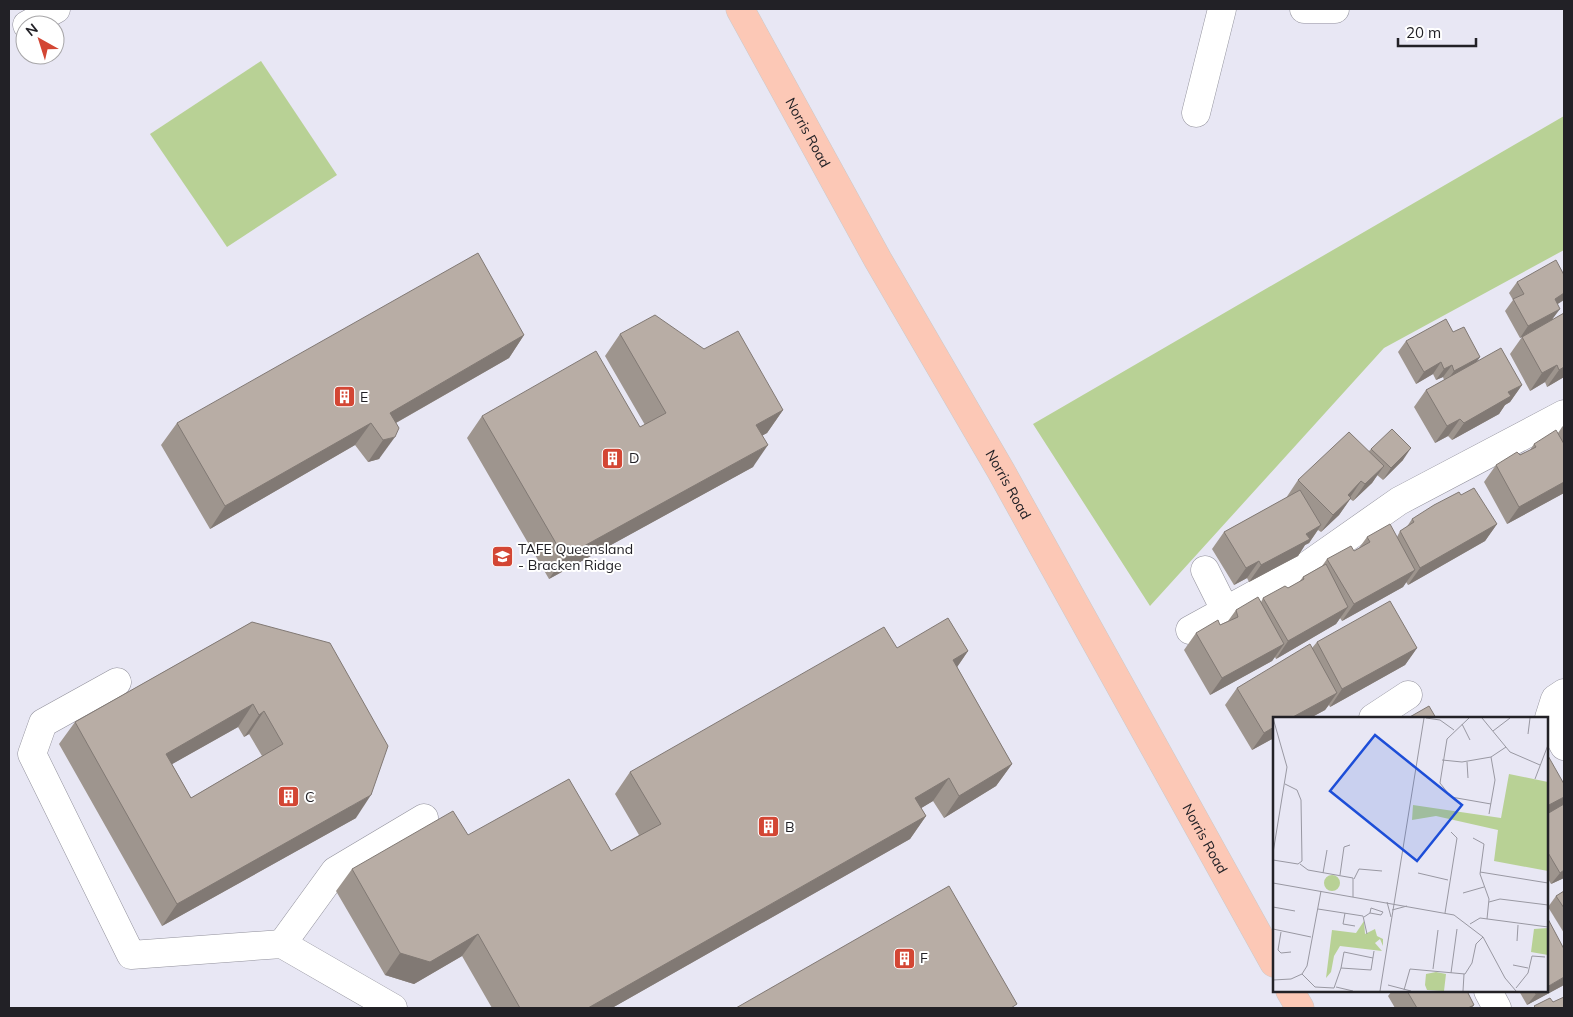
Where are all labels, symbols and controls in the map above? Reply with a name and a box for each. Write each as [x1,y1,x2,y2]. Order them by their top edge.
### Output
north arrow [15,15,65,65]
scale bar [1398,15,1476,47]
text: N [22,20,42,40]
text: 20 m [1406,23,1441,42]
street label: Norris Road [782,95,834,171]
building icon: E [332,385,356,409]
place label: E [360,388,368,406]
building icon: D [601,446,625,470]
street label: Norris Road [982,446,1035,522]
place label: D [629,449,639,467]
place label: TAFE Queensland - Bracken Ridge [518,540,633,574]
school or university icon: TAFE Queensland - Bracken Ridge [490,545,514,569]
inset map [1273,717,1548,992]
building icon: C [277,785,301,809]
place label: C [305,788,315,806]
street label: Norris Road [1178,801,1231,877]
building icon: B [757,815,781,839]
place label: B [785,818,795,836]
building icon: F [892,946,916,970]
place label: F [920,949,928,967]

